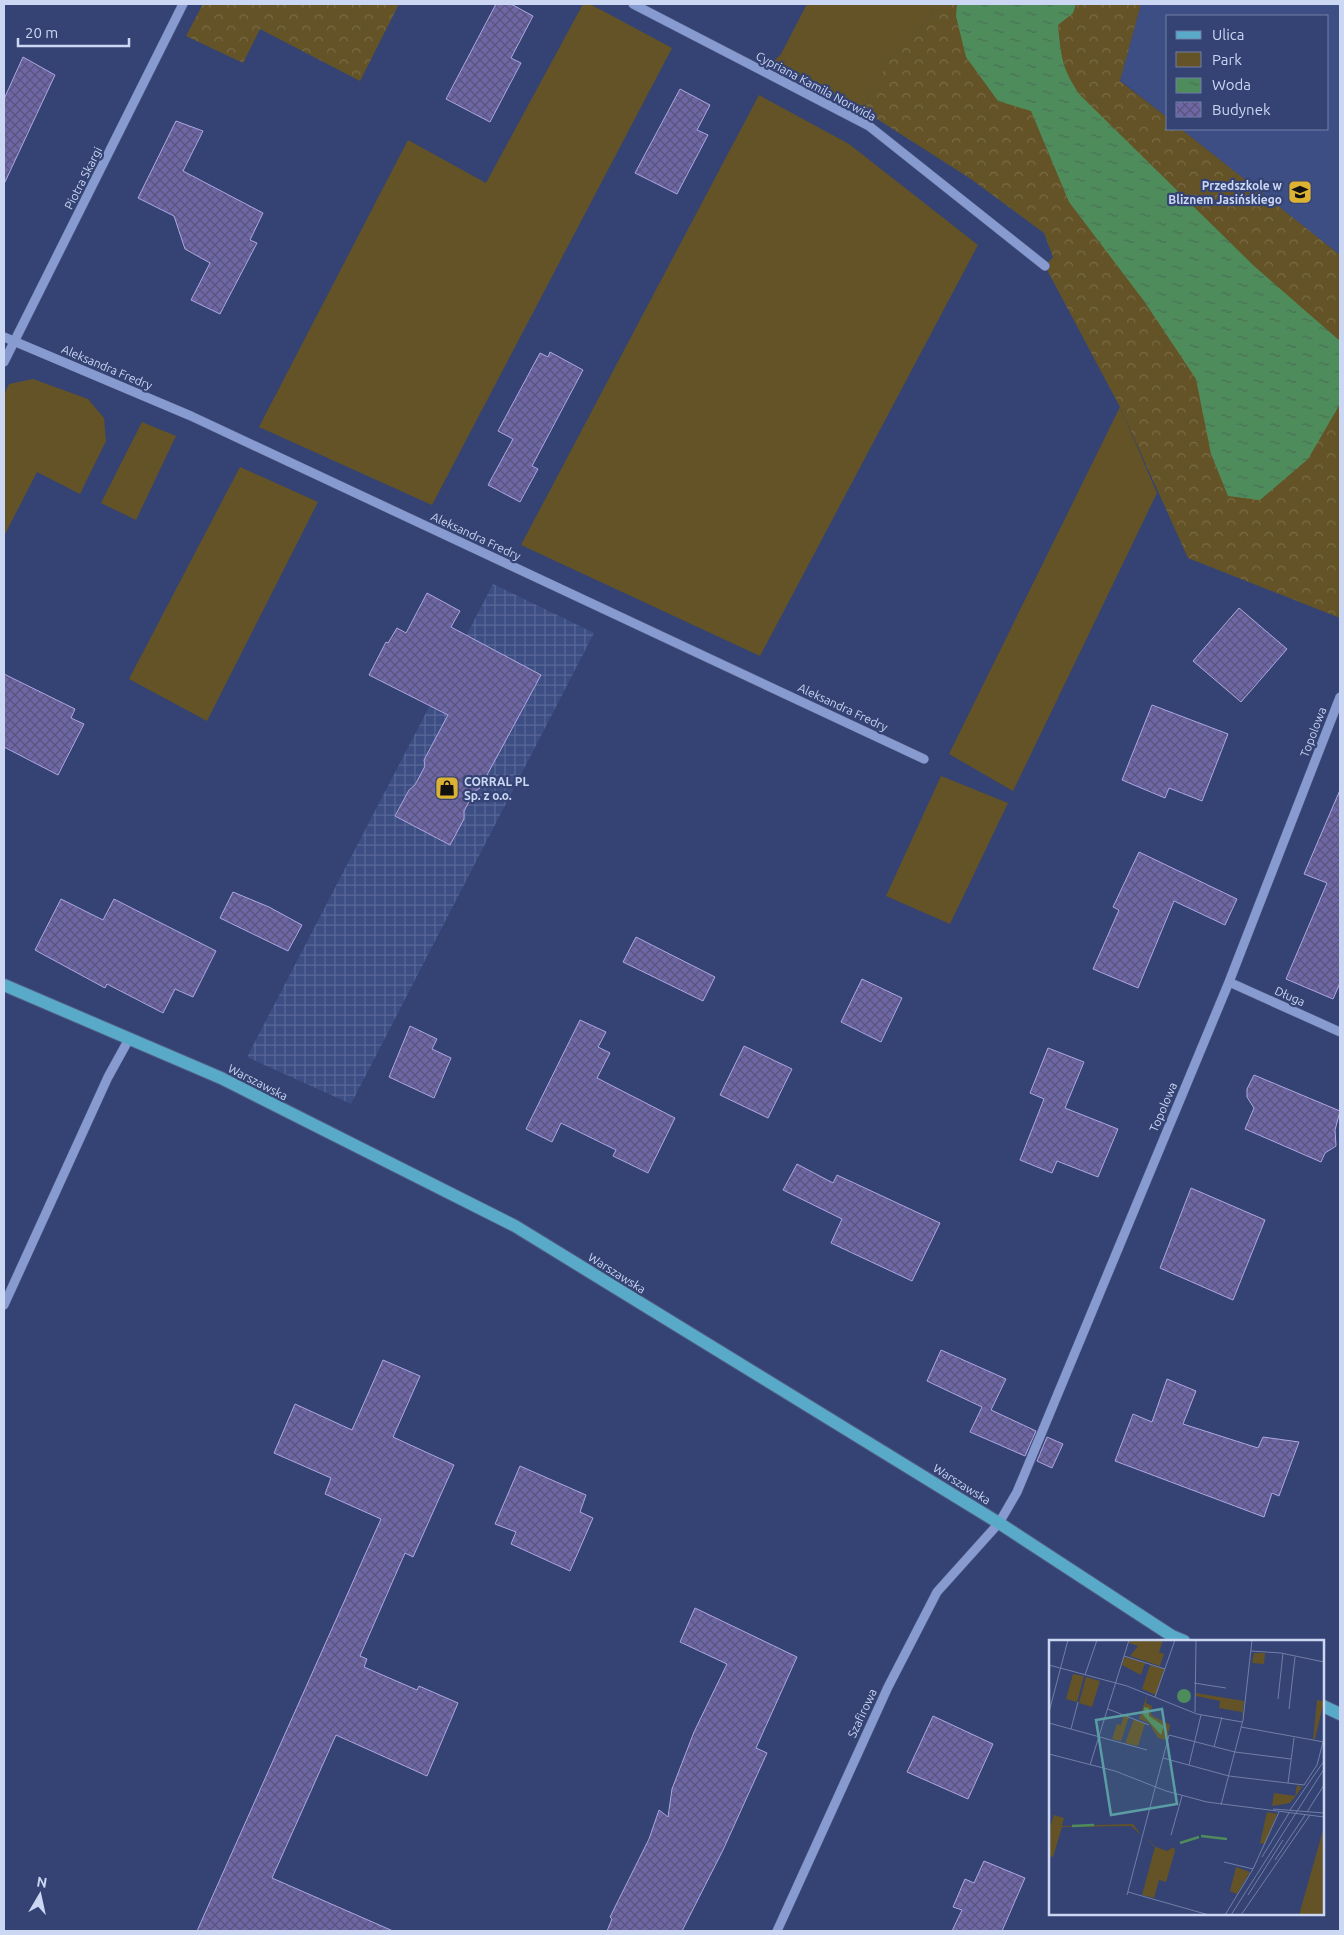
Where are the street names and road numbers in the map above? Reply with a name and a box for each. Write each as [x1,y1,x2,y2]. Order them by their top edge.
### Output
street label: Cypriana Kamila Norwida [754,49,878,123]
street label: Piotra Skargi [62,145,104,211]
street label: Aleksandra Fredry [60,342,154,392]
street label: Aleksandra Fredry [429,510,523,563]
street label: Aleksandra Fredry [796,681,890,734]
street label: Topolowa [1297,705,1329,759]
street label: Długa [1273,984,1307,1008]
street label: Warszawska [226,1061,290,1103]
street label: Topolowa [1147,1080,1179,1134]
street label: Warszawska [586,1250,648,1296]
street label: Warszawska [931,1461,993,1507]
street label: Szafirowa [845,1686,879,1740]

